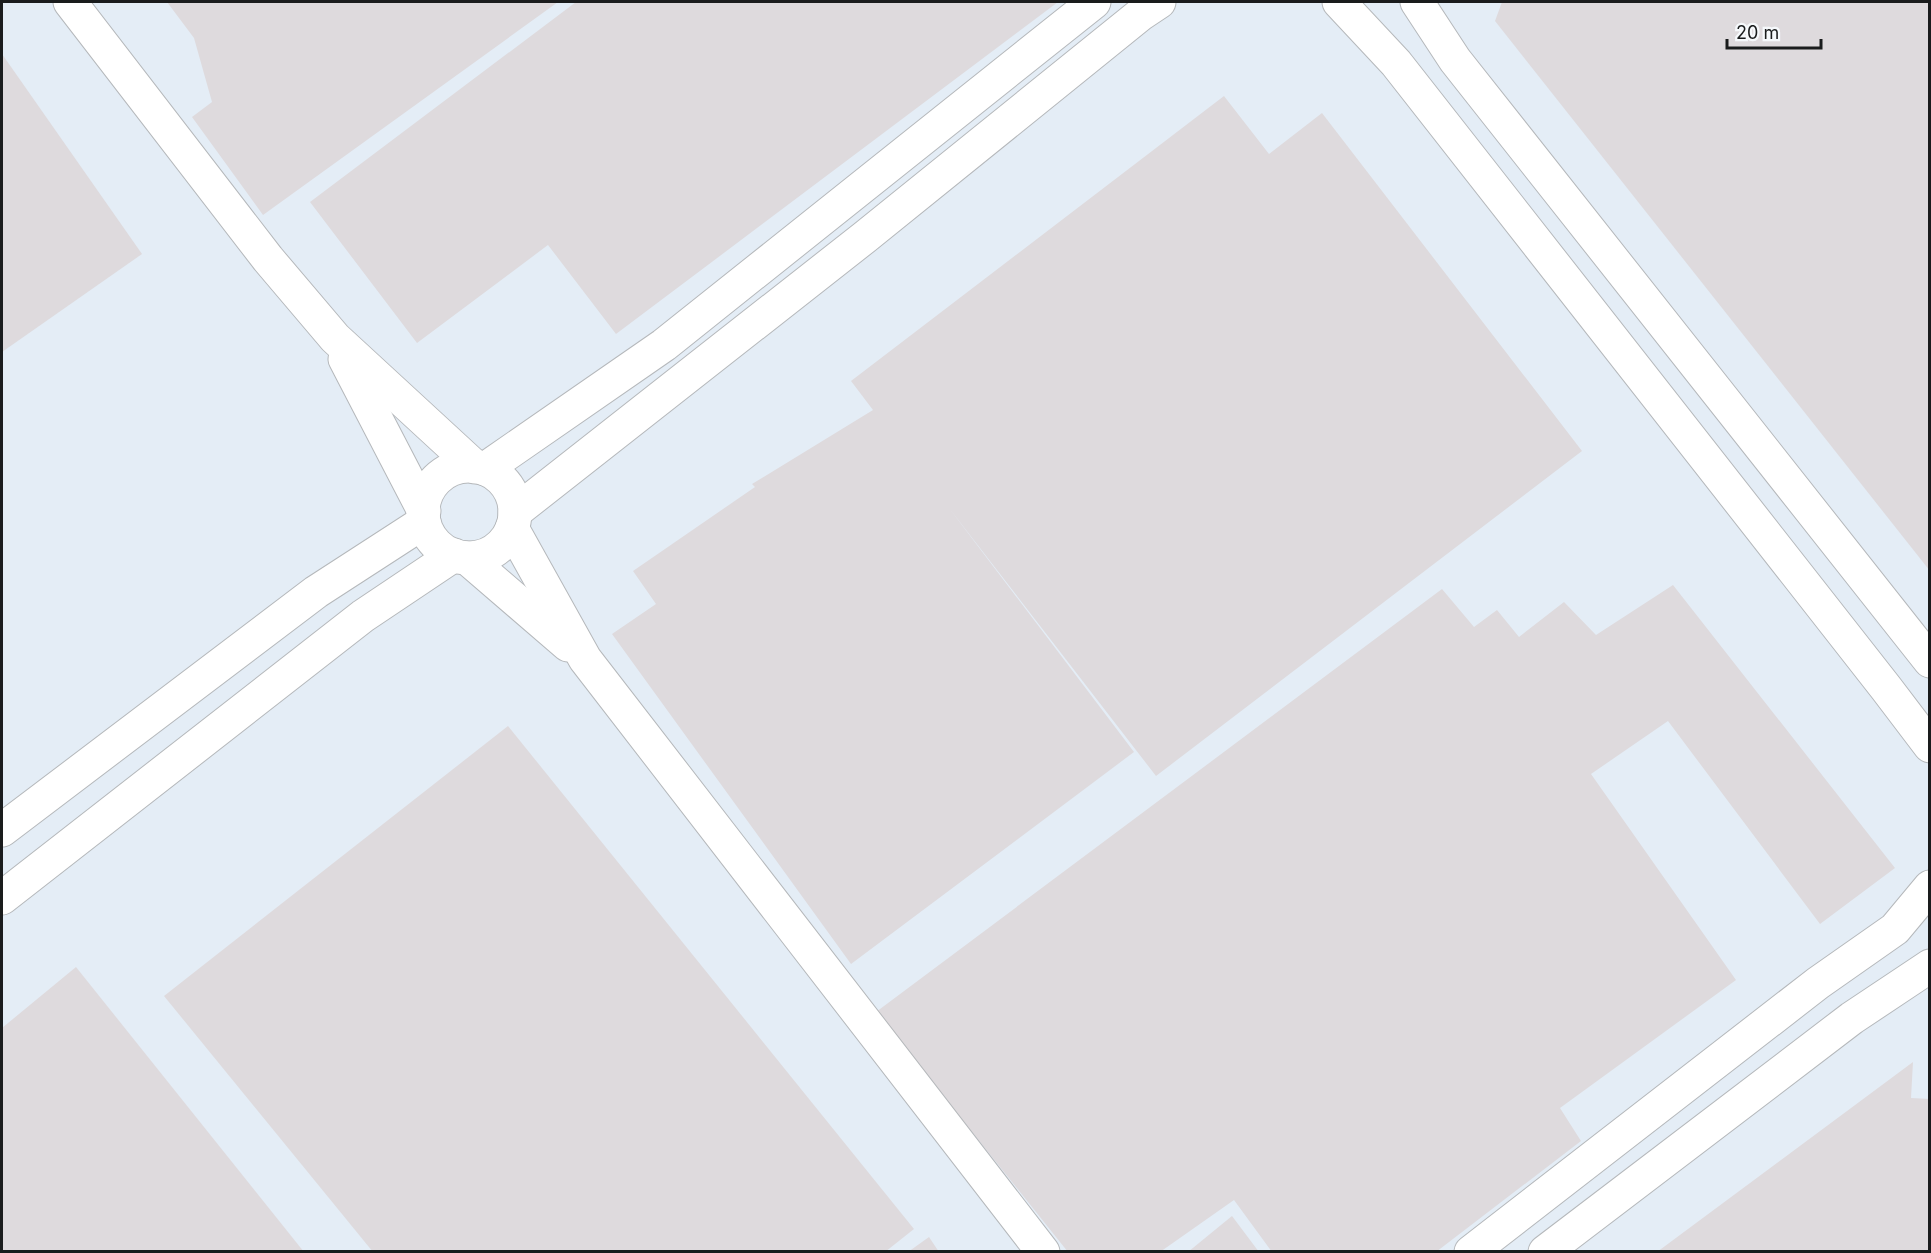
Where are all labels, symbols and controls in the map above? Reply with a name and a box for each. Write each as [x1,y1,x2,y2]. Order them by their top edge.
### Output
scale bar [1727,12,1822,50]
text: 20 m [1736,22,1779,43]

